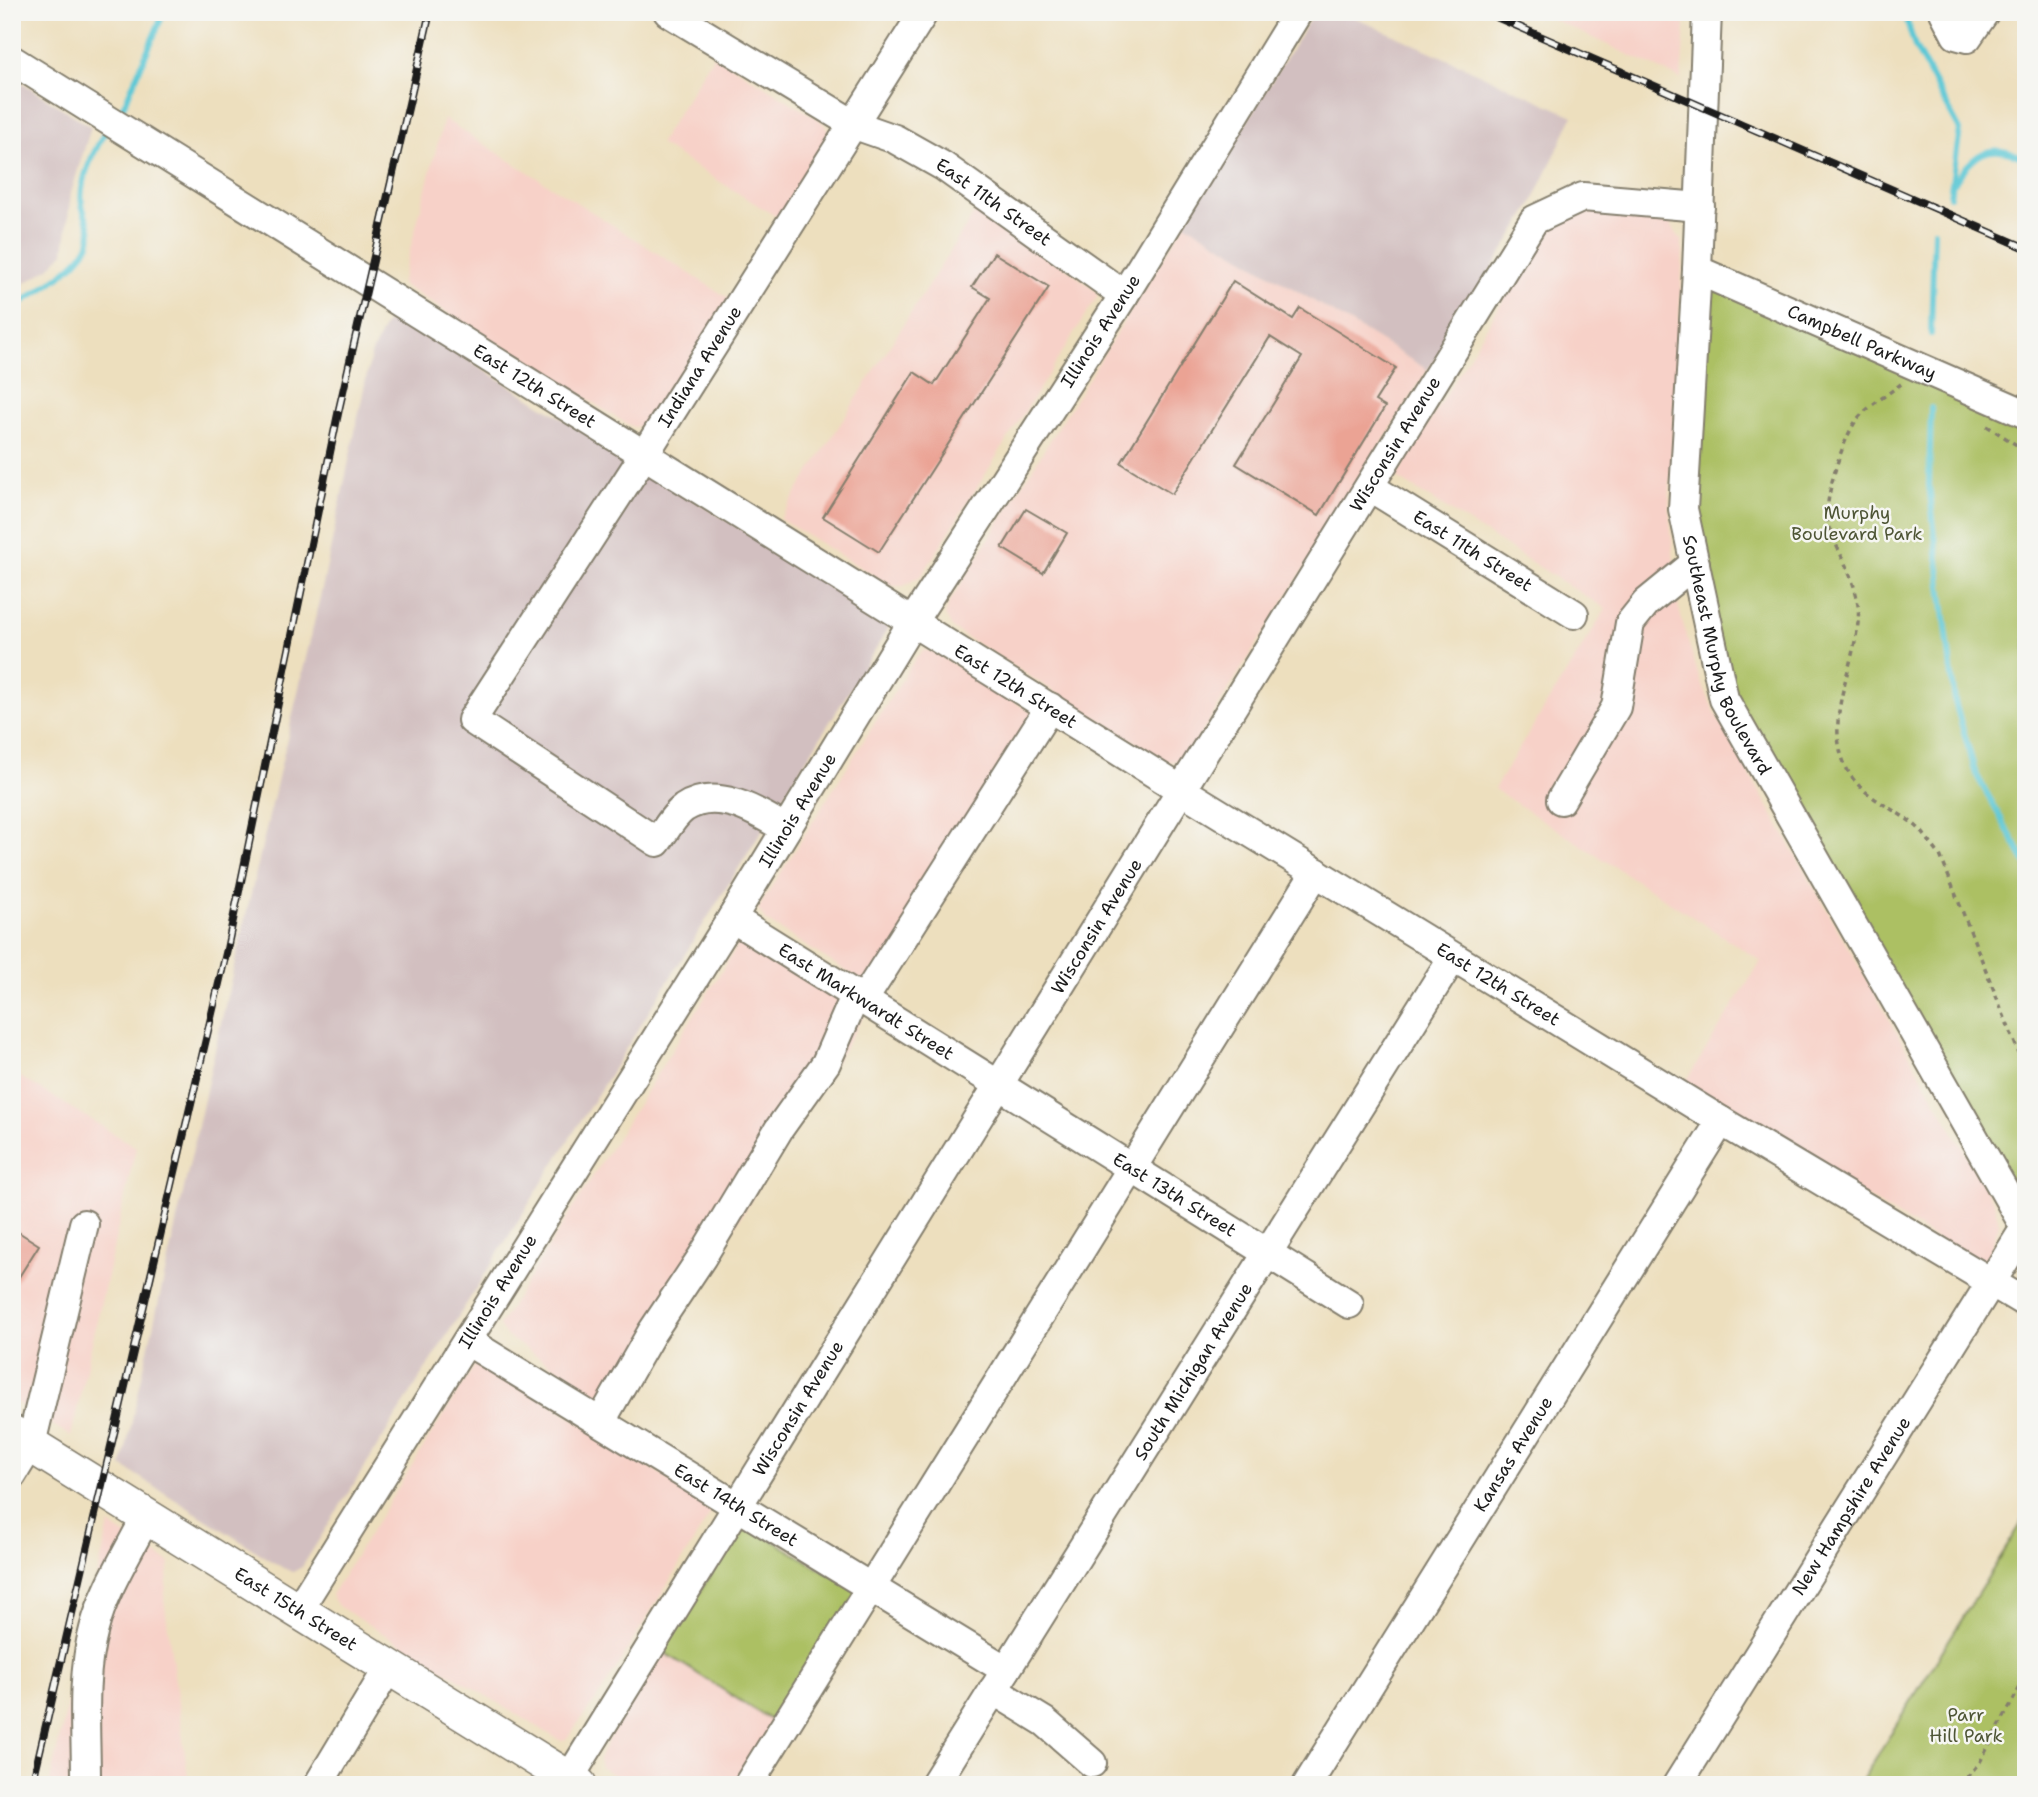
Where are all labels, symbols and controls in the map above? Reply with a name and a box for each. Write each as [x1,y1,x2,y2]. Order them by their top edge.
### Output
street label: East 11th Street [932,152,1056,252]
street label: Illinois Avenue [1055,270,1146,392]
street label: Campbell Parkway [1784,299,1940,385]
street label: Indiana Avenue [652,301,747,432]
street label: East 12th Street [468,339,601,434]
street label: Wisconsin Avenue [1344,372,1446,516]
park label: Murphy Boulevard Park [1791,501,1923,546]
street label: East 11th Street [1408,505,1537,597]
street label: Southeast Murphy Boulevard [1677,533,1777,779]
street label: East 12th Street [949,639,1082,734]
street label: Illinois Avenue [753,748,842,872]
street label: Wisconsin Avenue [1046,854,1148,999]
street label: East 12th Street [1432,937,1565,1031]
street label: East Markwardt Street [773,938,959,1066]
street label: East 13th Street [1108,1147,1241,1243]
street label: Illinois Avenue [453,1230,543,1353]
street label: South Michigan Avenue [1128,1278,1258,1465]
street label: Wisconsin Avenue [747,1336,849,1481]
street label: Kansas Avenue [1468,1392,1558,1516]
street label: New Hampshire Avenue [1786,1412,1916,1600]
street label: East 14th Street [669,1458,803,1552]
street label: East 15th Street [230,1562,362,1657]
park label: Parr Hill Park [1929,1703,2003,1748]

